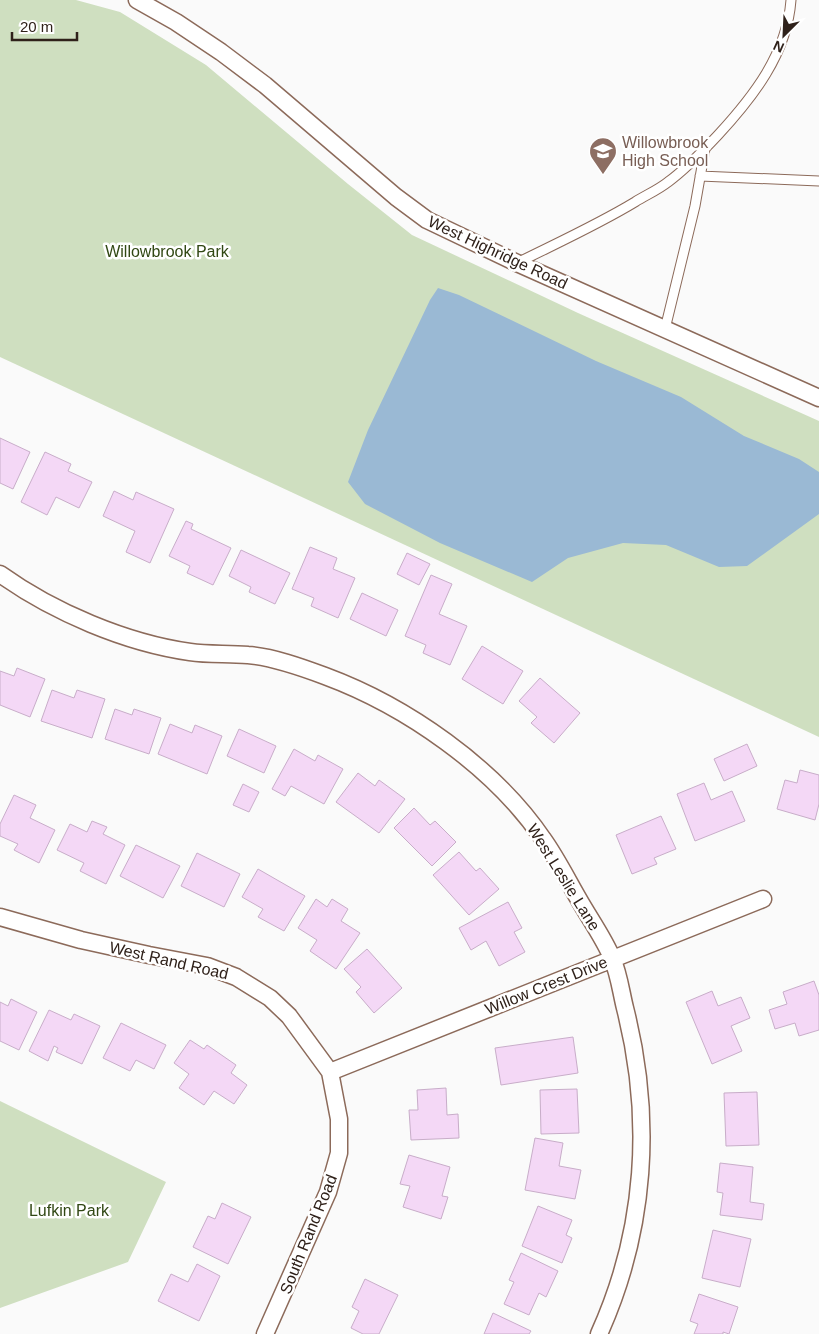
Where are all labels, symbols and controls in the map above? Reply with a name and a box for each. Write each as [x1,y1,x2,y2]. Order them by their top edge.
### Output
scale bar [12,10,78,42]
north arrow [759,10,809,60]
text: 20 m [20,18,53,35]
text: N [771,38,787,56]
place label: Willowbrook High School [622,134,709,169]
school or university icon: Willowbrook High School [588,136,618,175]
street label: West Highridge Road [425,213,570,292]
park label: Willowbrook Park [105,243,230,260]
street label: West Leslie Lane [524,821,603,934]
street label: West Rand Road [108,939,230,982]
street label: Willow Crest Drive [482,953,610,1018]
street label: South Rand Road [277,1172,340,1296]
park label: Lufkin Park [29,1202,110,1219]

